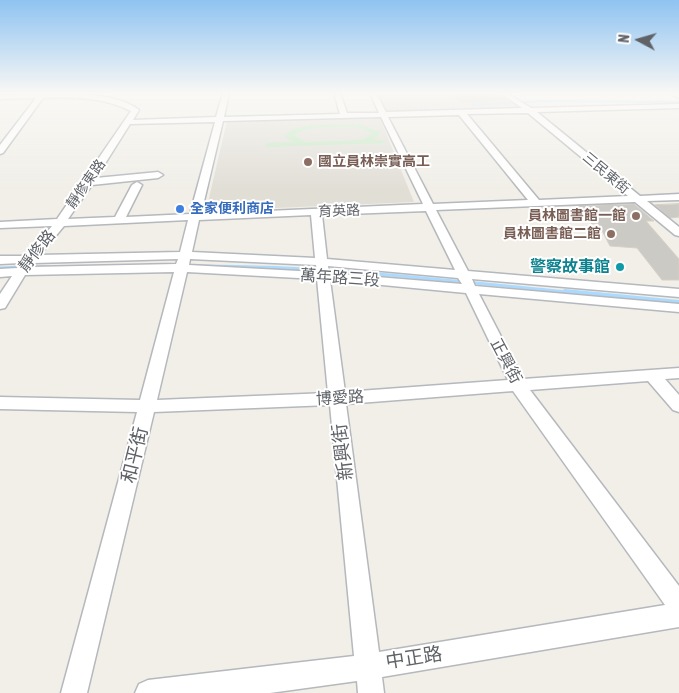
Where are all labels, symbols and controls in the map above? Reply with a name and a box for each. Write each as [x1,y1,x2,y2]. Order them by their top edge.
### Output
north arrow [614,15,664,65]
text: N [616,33,632,43]
street label: 三民東街 [579,149,633,197]
place label: 國立員林崇實高工 [318,154,430,170]
street label: 靜修東路 [63,156,109,212]
marker: 國立員林崇實高工 [302,156,314,168]
place label: 全家便利商店 [190,201,274,217]
street label: 育英路 [318,202,360,220]
marker: 全家便利商店 [174,203,186,215]
place label: 員林圖書館一館 [528,208,626,224]
marker: 員林圖書館一館 [630,210,642,222]
street label: 靜修路 [15,226,59,276]
place label: 員林圖書館二館 [503,226,601,242]
marker: 員林圖書館二館 [605,228,617,240]
place label: 警察故事館 [530,257,610,277]
marker: 警察故事館 [614,261,626,273]
street label: 萬年路三段 [299,266,381,290]
street label: 正興街 [486,335,526,387]
street label: 博愛路 [316,387,364,409]
street label: 新興街 [328,422,358,482]
street label: 和平街 [117,425,153,485]
street label: 中正路 [384,642,444,674]

